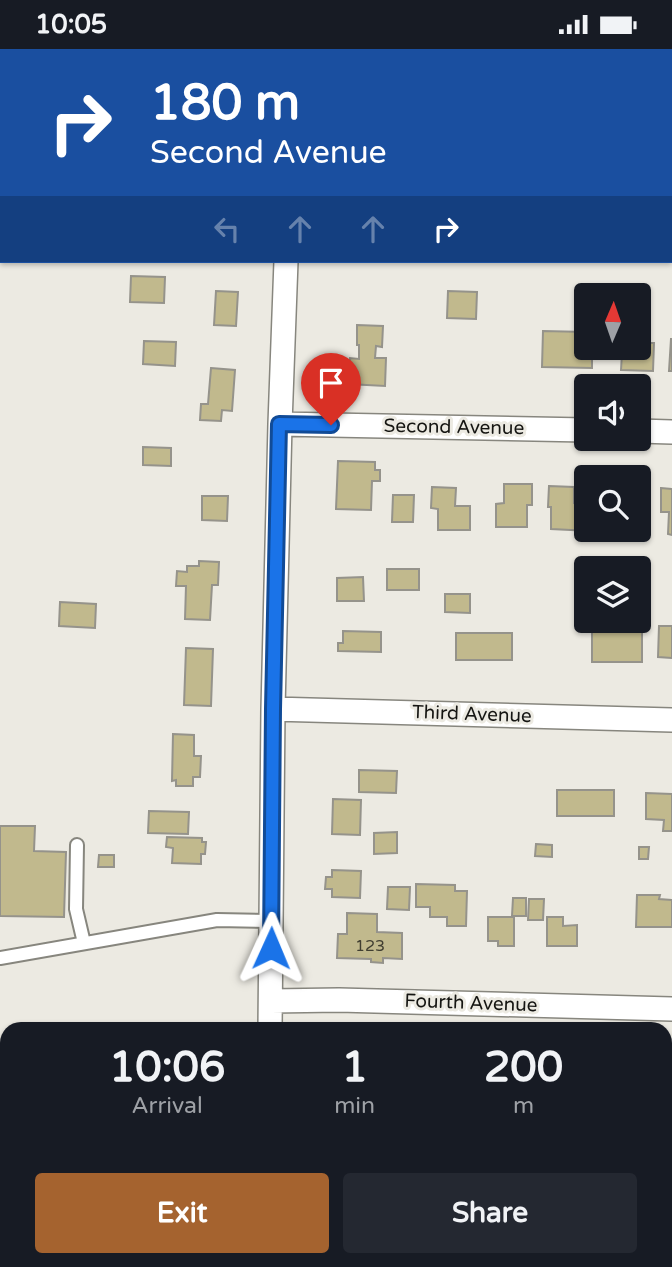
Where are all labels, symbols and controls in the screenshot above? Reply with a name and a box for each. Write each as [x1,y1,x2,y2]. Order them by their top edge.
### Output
text: 10:05 [35,9,107,40]
text: 180 m [150,74,300,133]
icon: right [35,77,126,168]
text: Second Avenue [150,134,387,172]
icon: left [208,210,246,248]
icon: ahead [281,210,319,248]
icon: ahead [354,210,392,248]
icon: right [427,210,465,248]
north arrow [574,283,651,361]
map controls [574,283,651,633]
pin [301,353,361,425]
icon: arrive [312,364,350,402]
button: sound [574,374,651,451]
street label: Second Avenue [384,415,524,439]
button: search [574,465,651,542]
button: layers [574,556,651,633]
street label: Third Avenue [412,701,532,727]
position arrow [234,911,308,985]
house number: 123 [355,936,385,956]
street label: Fourth Avenue [404,990,538,1016]
text: 10:06 [109,1042,225,1093]
text: 1 [341,1042,368,1093]
text: 200 [484,1042,563,1093]
text: Arrival [132,1092,203,1120]
text: min [334,1092,375,1120]
text: m [513,1092,534,1120]
button: Exit [35,1173,329,1253]
button: Share [343,1173,637,1253]

